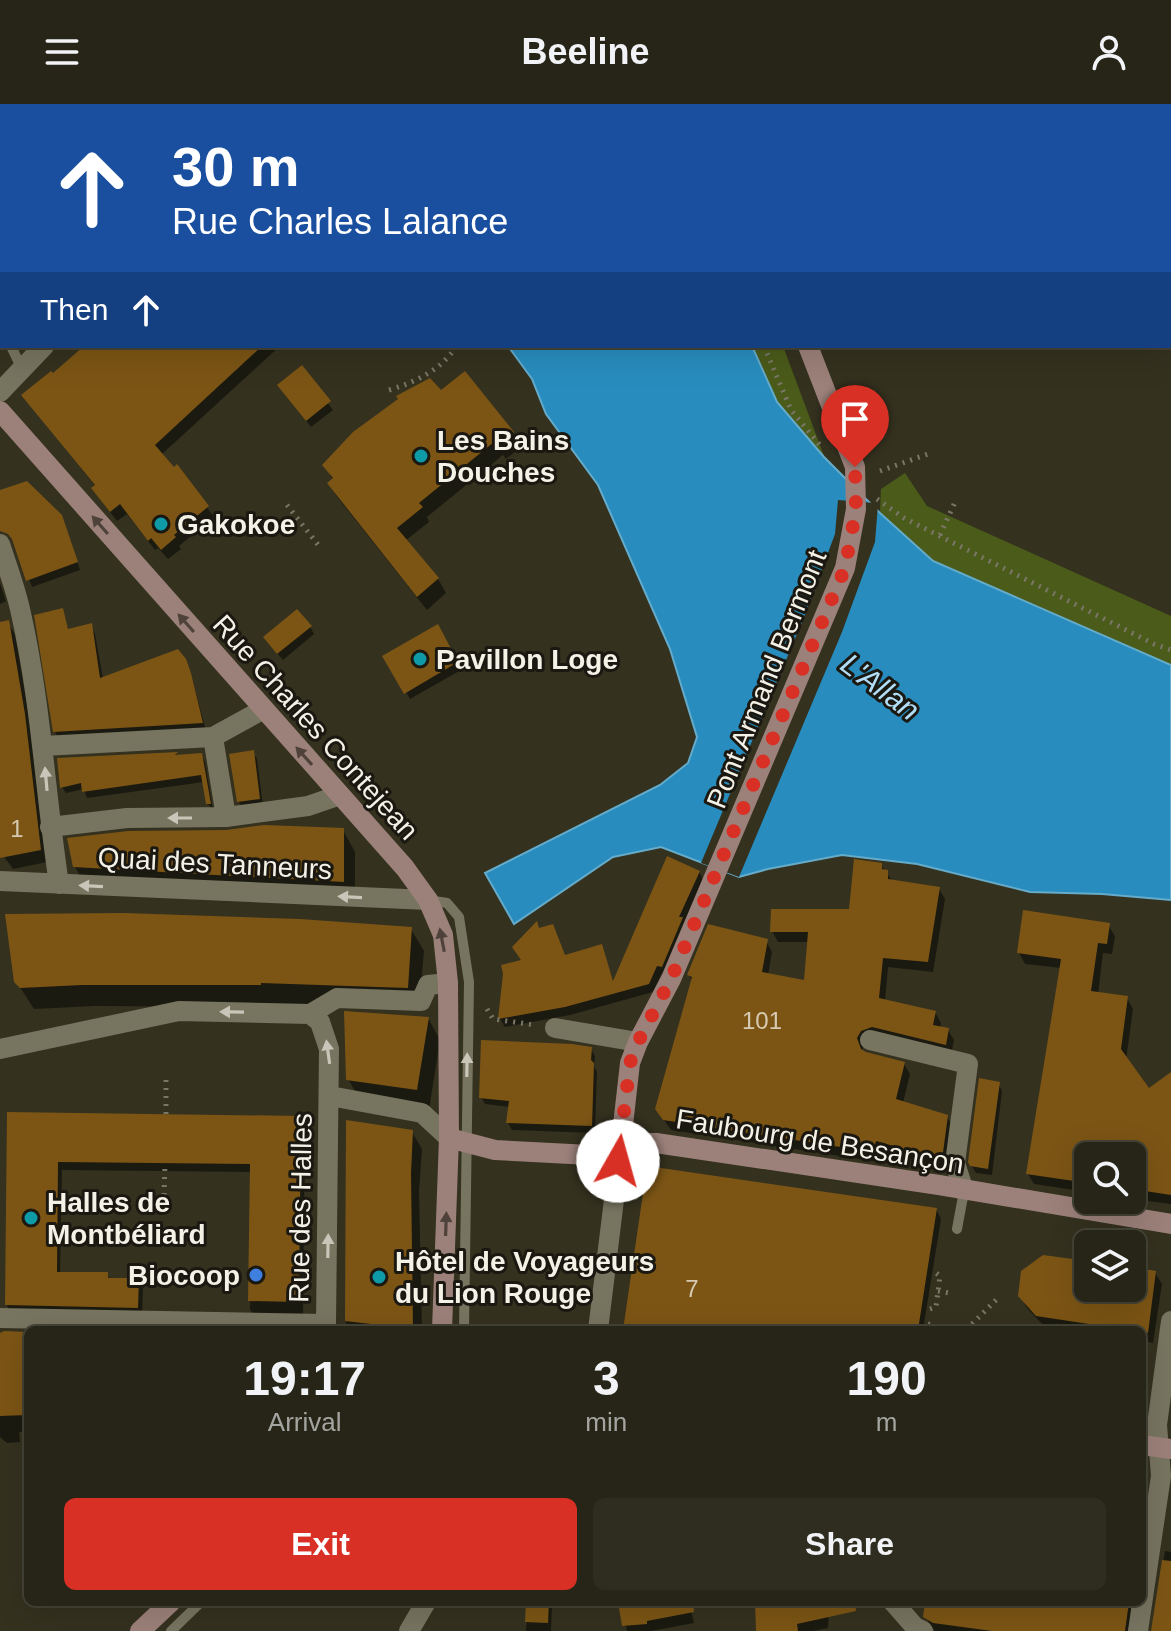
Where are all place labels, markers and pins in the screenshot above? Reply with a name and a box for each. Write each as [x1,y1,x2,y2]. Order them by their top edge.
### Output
pin [821,385,889,467]
place label: Les Bains Douches [437,425,569,488]
marker: Les Bains Douches [412,447,430,465]
place label: Gakokoe [177,509,295,540]
marker: Gakokoe [152,515,170,533]
place label: Pavillon Loge [436,644,618,675]
marker: Pavillon Loge [411,650,429,668]
place label: Halles de Montbéliard [47,1187,206,1250]
marker: Halles de Montbéliard [22,1209,40,1227]
place label: Hôtel de Voyageurs du Lion Rouge [395,1246,654,1309]
place label: Biocoop [128,1260,240,1291]
marker: Biocoop [247,1266,265,1284]
marker: Hôtel de Voyageurs du Lion Rouge [370,1268,388,1286]

